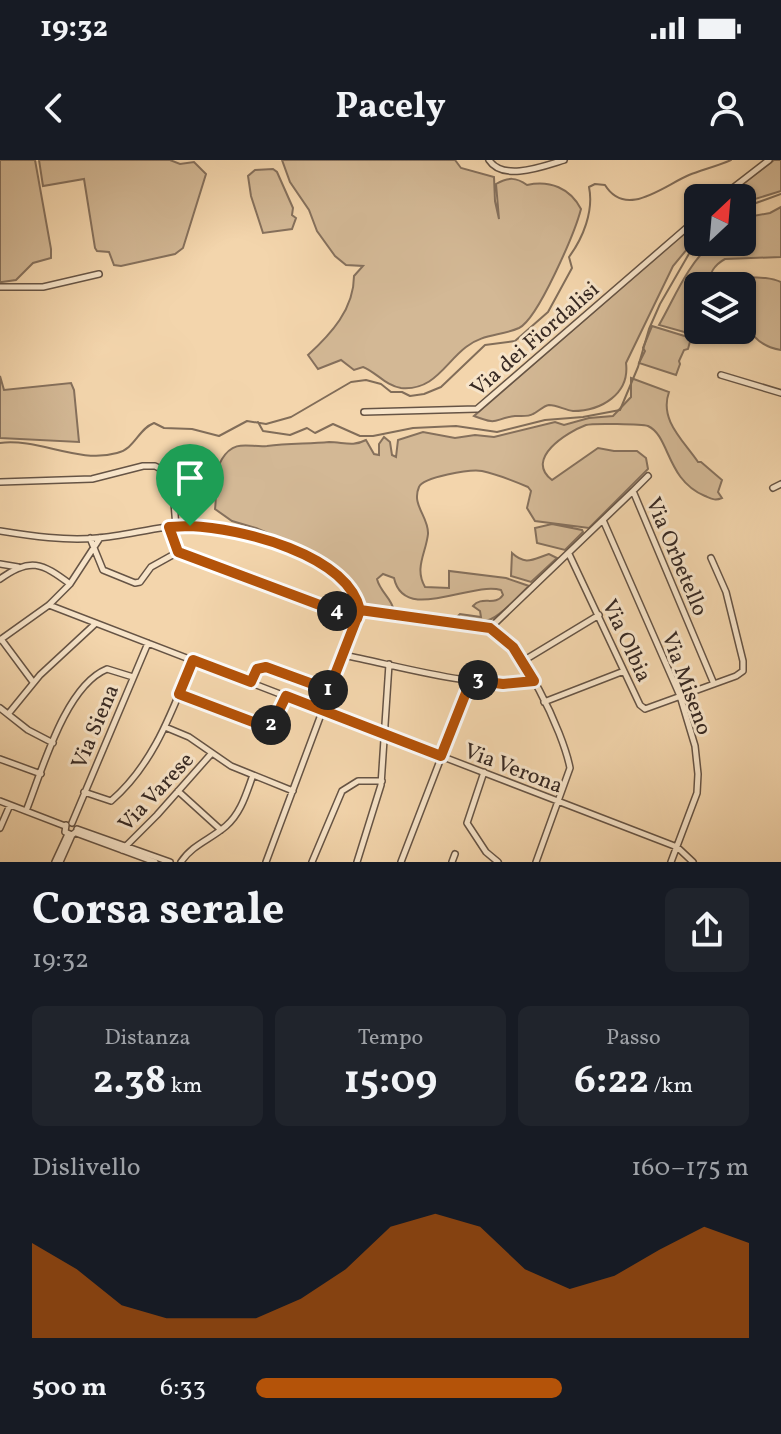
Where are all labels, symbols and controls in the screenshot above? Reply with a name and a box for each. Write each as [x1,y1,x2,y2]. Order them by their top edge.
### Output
text: 19:32 [40,7,108,49]
text: Pacely [335,83,446,133]
icon: back [32,86,76,130]
icon: person [705,86,749,130]
north arrow [684,184,756,256]
map controls [684,184,756,344]
button: layers [684,272,756,344]
street label: Via dei Fiordalisi [464,275,607,405]
pin [156,444,224,526]
icon: arrive [168,456,212,500]
street label: Via Orbetello [637,493,715,621]
pin: 4 [317,591,357,631]
text: 4 [330,595,344,626]
street label: Via Olbia [593,595,658,688]
street label: Via Miseno [653,628,719,740]
pin: 3 [458,660,498,700]
text: 3 [472,664,484,695]
pin: 1 [308,670,348,710]
text: 1 [324,674,332,705]
street label: Via Siena [65,680,128,774]
pin: 2 [251,705,291,745]
text: 2 [265,709,277,740]
street label: Via Verona [459,736,567,802]
street label: Via Varese [112,746,202,839]
text: Corsa serale [32,881,284,942]
button: share [665,888,749,972]
text: 19:32 [32,942,89,978]
text: Distanza [105,1023,190,1054]
text: Tempo [358,1023,423,1054]
text: Passo [606,1023,661,1054]
text: 2.38 [93,1054,166,1110]
text: 15:09 [344,1054,437,1110]
text: 6:22 [574,1054,649,1110]
text: km [166,1071,202,1102]
text: /km [649,1071,693,1102]
text: Dislivello [32,1150,141,1186]
text: 160–175 m [631,1150,749,1186]
text: 500 m [32,1370,107,1406]
text: 6:33 [160,1370,206,1406]

